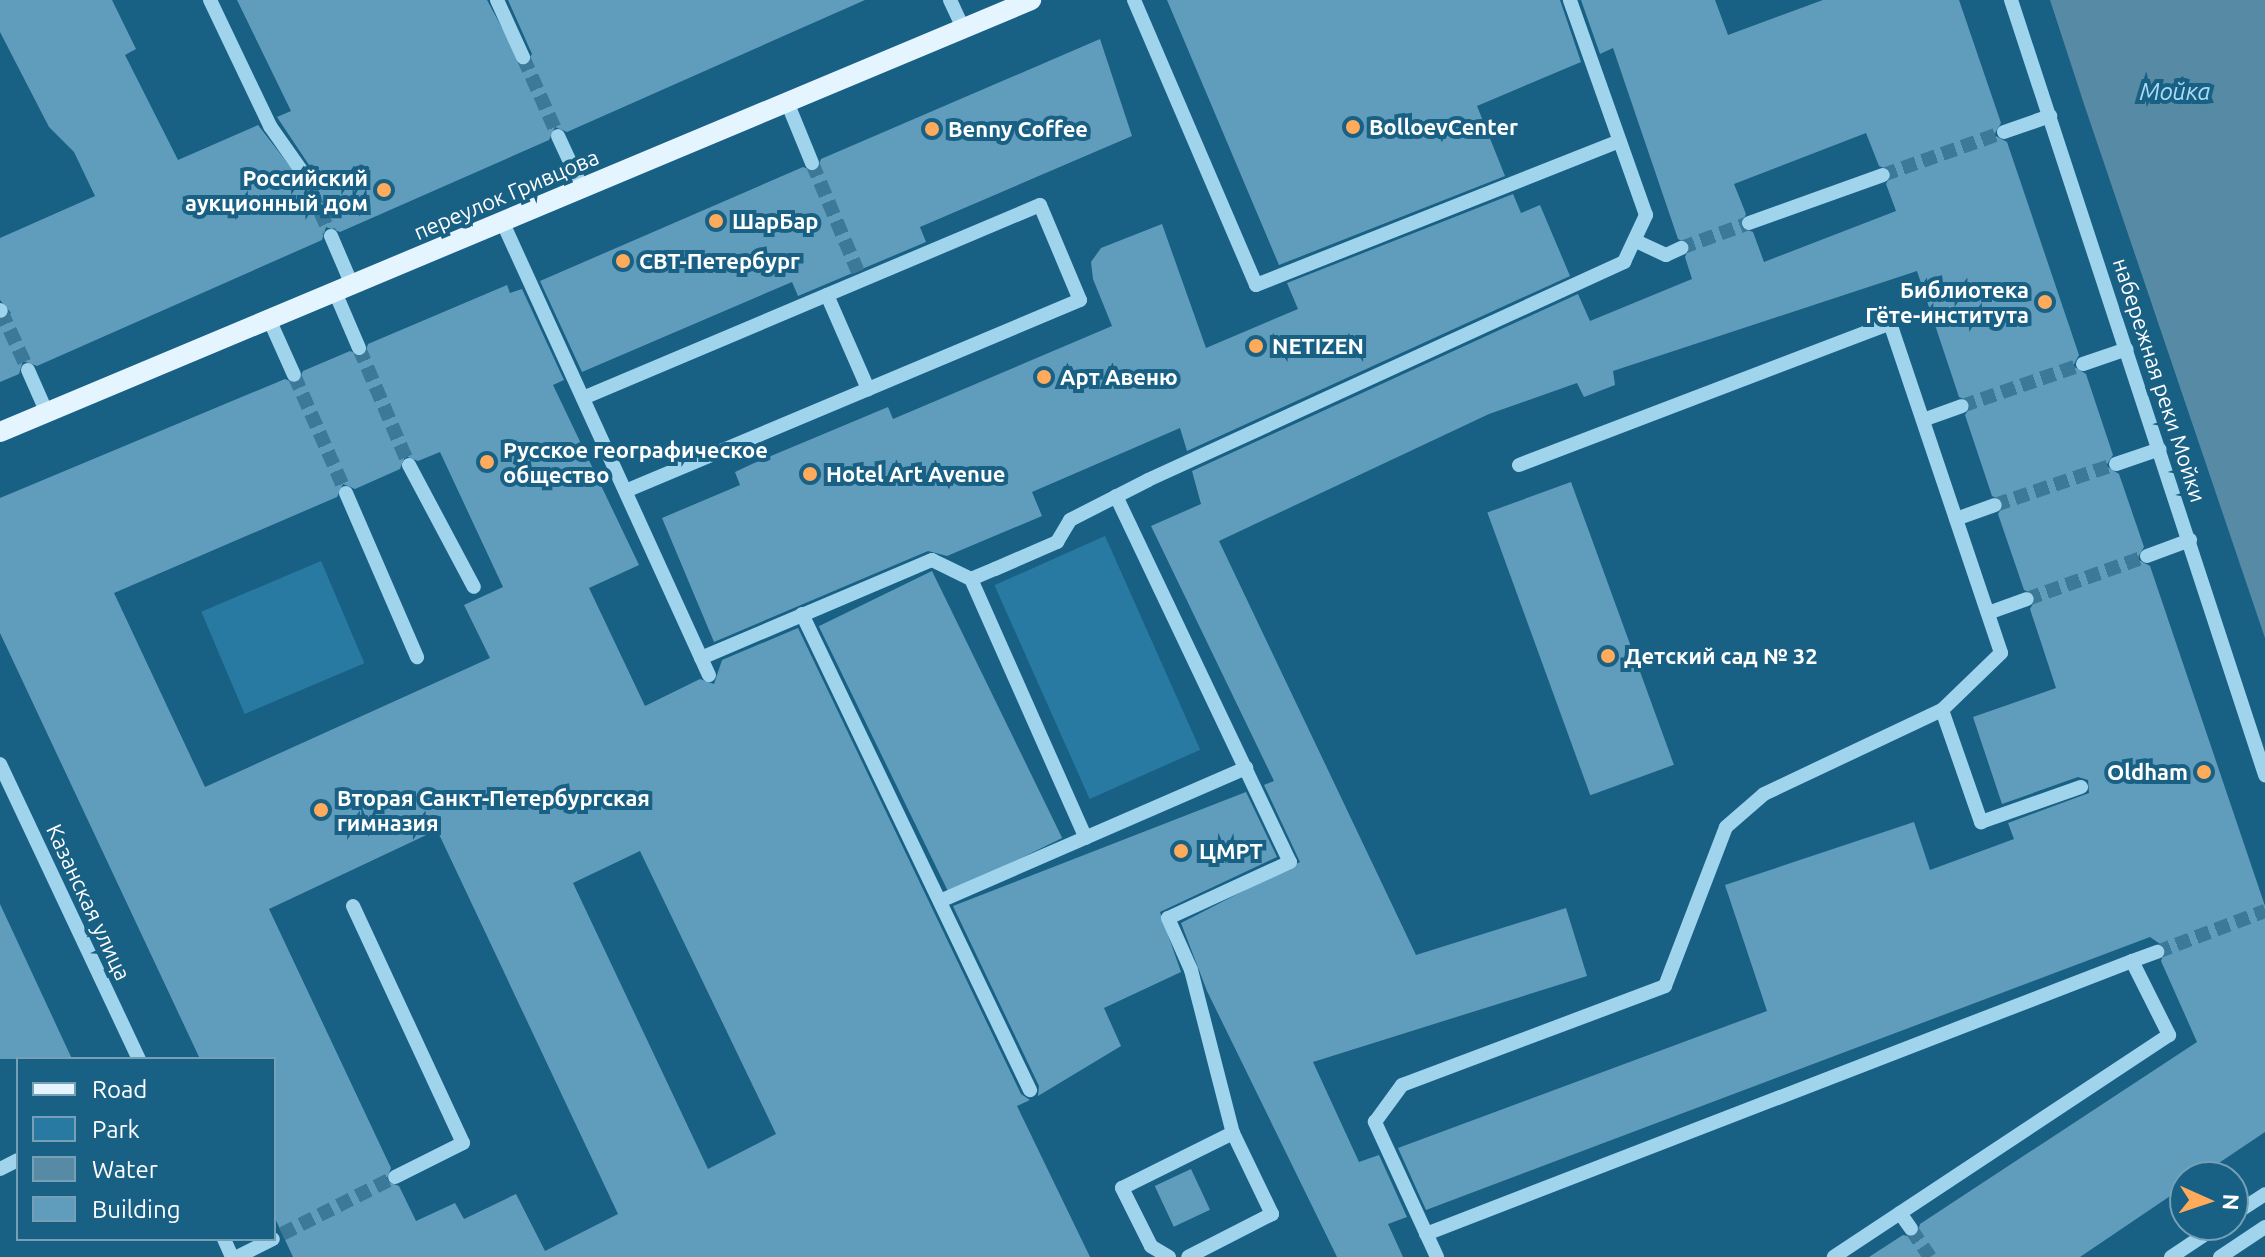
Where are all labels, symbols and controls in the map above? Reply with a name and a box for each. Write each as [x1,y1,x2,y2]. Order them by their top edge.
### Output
water label: Мойка [2139,78,2211,106]
place label: BolloevCenter [1369,114,1518,140]
place label: Benny Coffee [948,116,1088,142]
marker: BolloevCenter [1344,118,1362,136]
marker: Benny Coffee [923,120,941,138]
street label: переулок Гривцова [409,143,603,245]
place label: Российский аукционный дом [185,164,368,216]
marker: Российский аукционный дом [375,181,393,199]
place label: ШарБар [732,208,819,234]
marker: ШарБар [707,212,725,230]
place label: СВТ-Петербург [639,248,800,274]
marker: СВТ-Петербург [614,252,632,270]
street label: набережная реки Мойки [2108,255,2212,505]
place label: Библиотека Гёте-института [1865,276,2029,328]
marker: Библиотека Гёте-института [2036,293,2054,311]
place label: NETIZEN [1272,333,1364,359]
marker: NETIZEN [1247,337,1265,355]
place label: Арт Авеню [1060,364,1178,390]
marker: Арт Авеню [1035,368,1053,386]
place label: Русское географическое общество [503,436,768,488]
marker: Русское географическое общество [478,453,496,471]
place label: Hotel Art Avenue [826,461,1006,487]
marker: Hotel Art Avenue [801,465,819,483]
place label: Детский сад № 32 [1624,643,1818,669]
marker: Детский сад № 32 [1599,647,1617,665]
place label: Oldham [2107,759,2188,785]
marker: Oldham [2195,763,2213,781]
place label: Вторая Санкт-Петербургская гимназия [337,784,650,836]
marker: Вторая Санкт-Петербургская гимназия [312,801,330,819]
street label: Казанская улица [41,820,137,984]
place label: ЦМРТ [1199,838,1263,864]
marker: ЦМРТ [1170,840,1192,862]
legend [16,1057,276,1241]
text: Road [92,1076,147,1103]
text: Park [92,1116,140,1143]
text: Water [92,1156,158,1183]
north arrow [2169,1161,2249,1241]
text: N [2219,1193,2244,1211]
text: Building [92,1196,180,1223]

